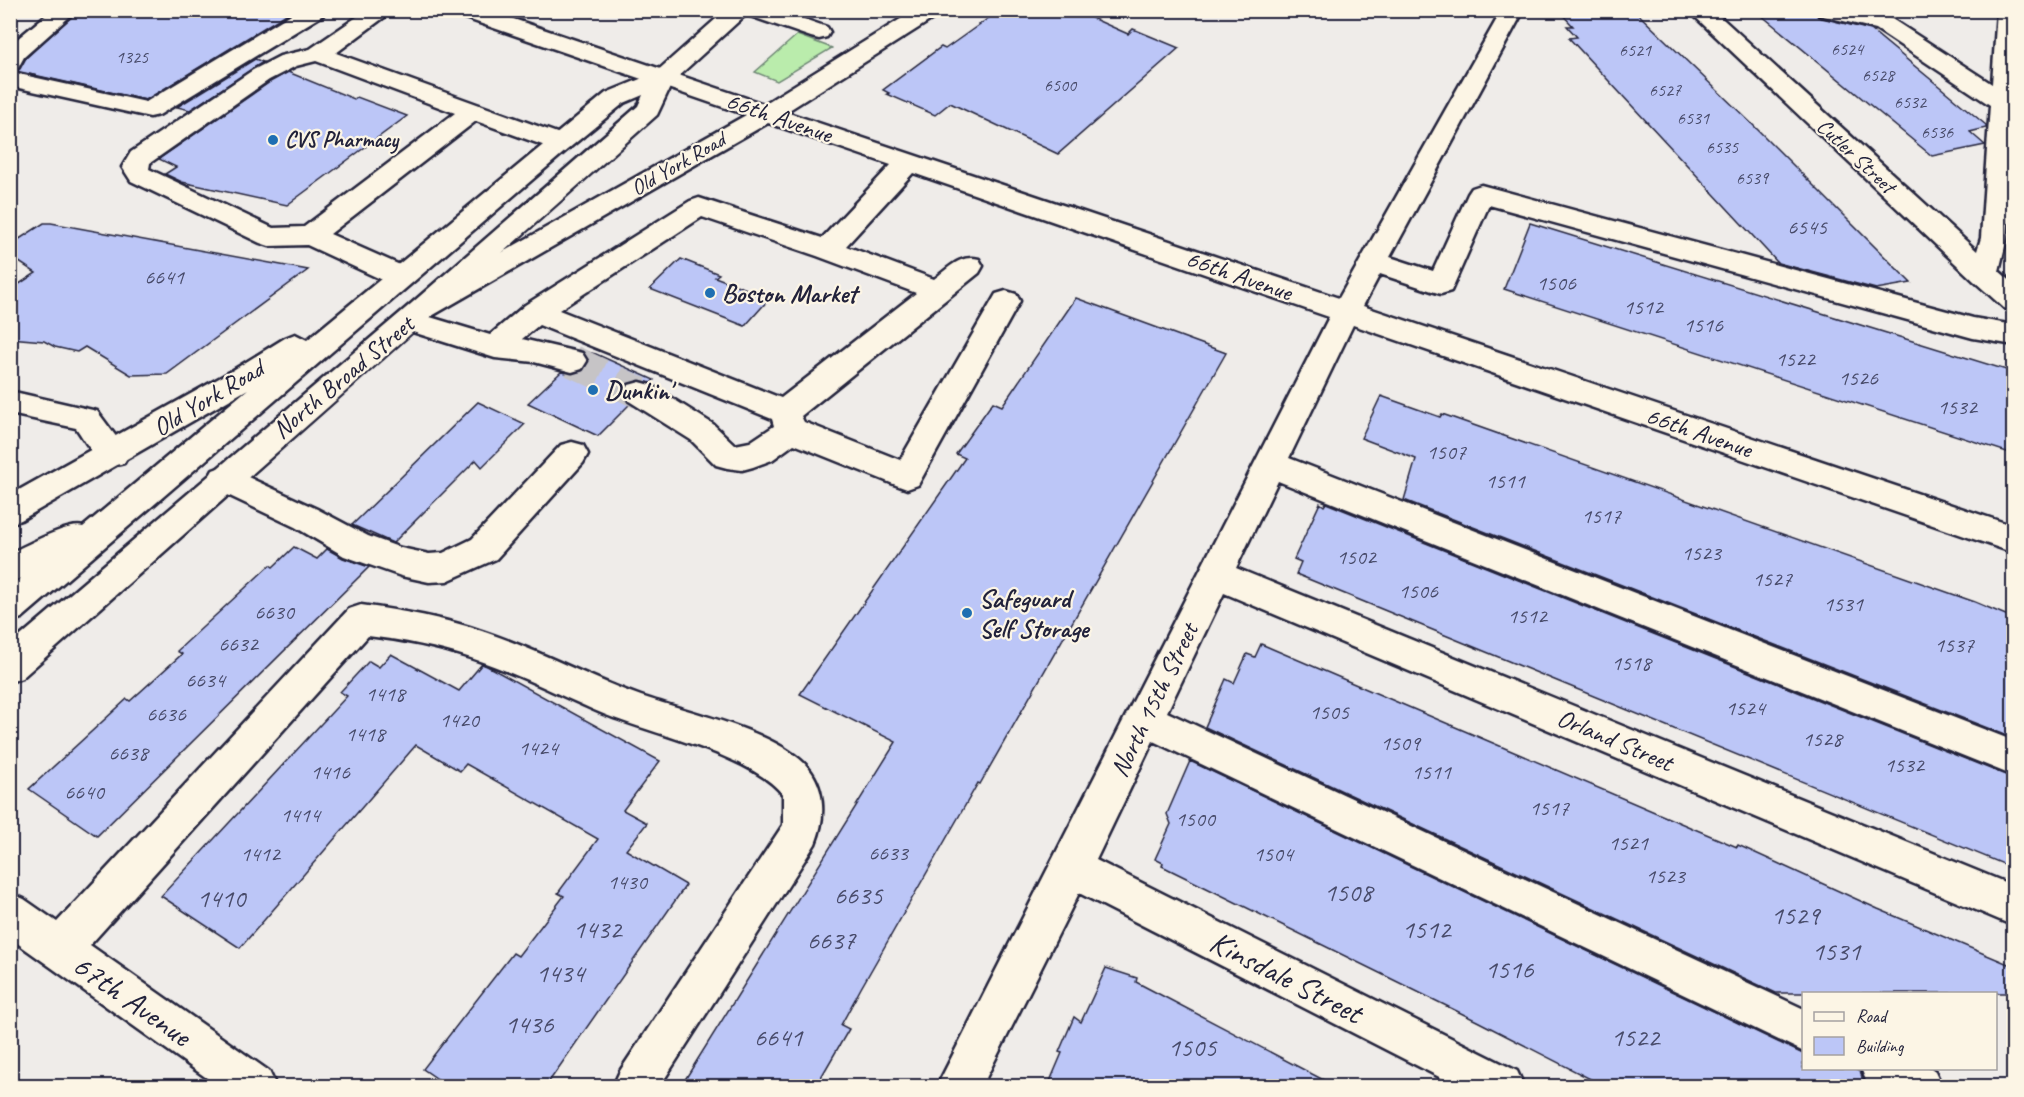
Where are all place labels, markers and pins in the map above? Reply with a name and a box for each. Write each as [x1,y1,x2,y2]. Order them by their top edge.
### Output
place label: CVS Pharmacy [285,126,400,154]
marker: CVS Pharmacy [266,133,280,147]
place label: Boston Market [722,277,861,310]
marker: Boston Market [703,286,717,300]
place label: Dunkin' [605,374,677,407]
marker: Dunkin' [586,383,600,397]
place label: Safeguard Self Storage [979,582,1091,645]
marker: Safeguard Self Storage [960,606,974,620]

